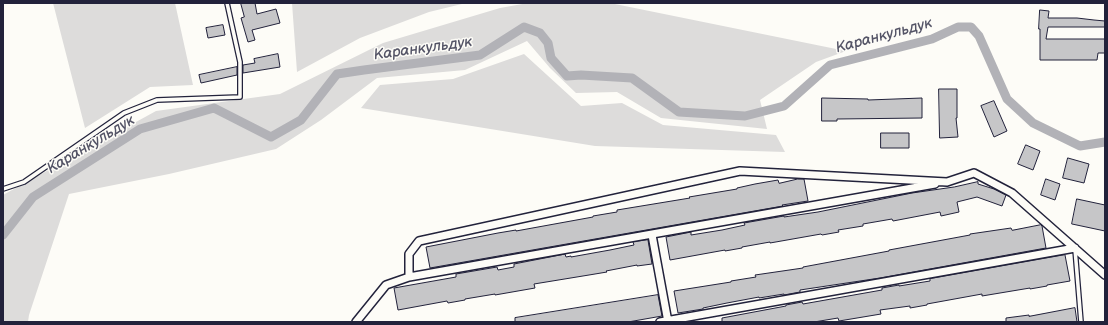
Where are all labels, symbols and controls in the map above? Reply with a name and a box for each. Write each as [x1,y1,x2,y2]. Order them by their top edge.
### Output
water label: Каранкульдук [834,14,934,58]
water label: Каранкульдук [373,33,473,65]
water label: Каранкульдук [44,112,138,178]

